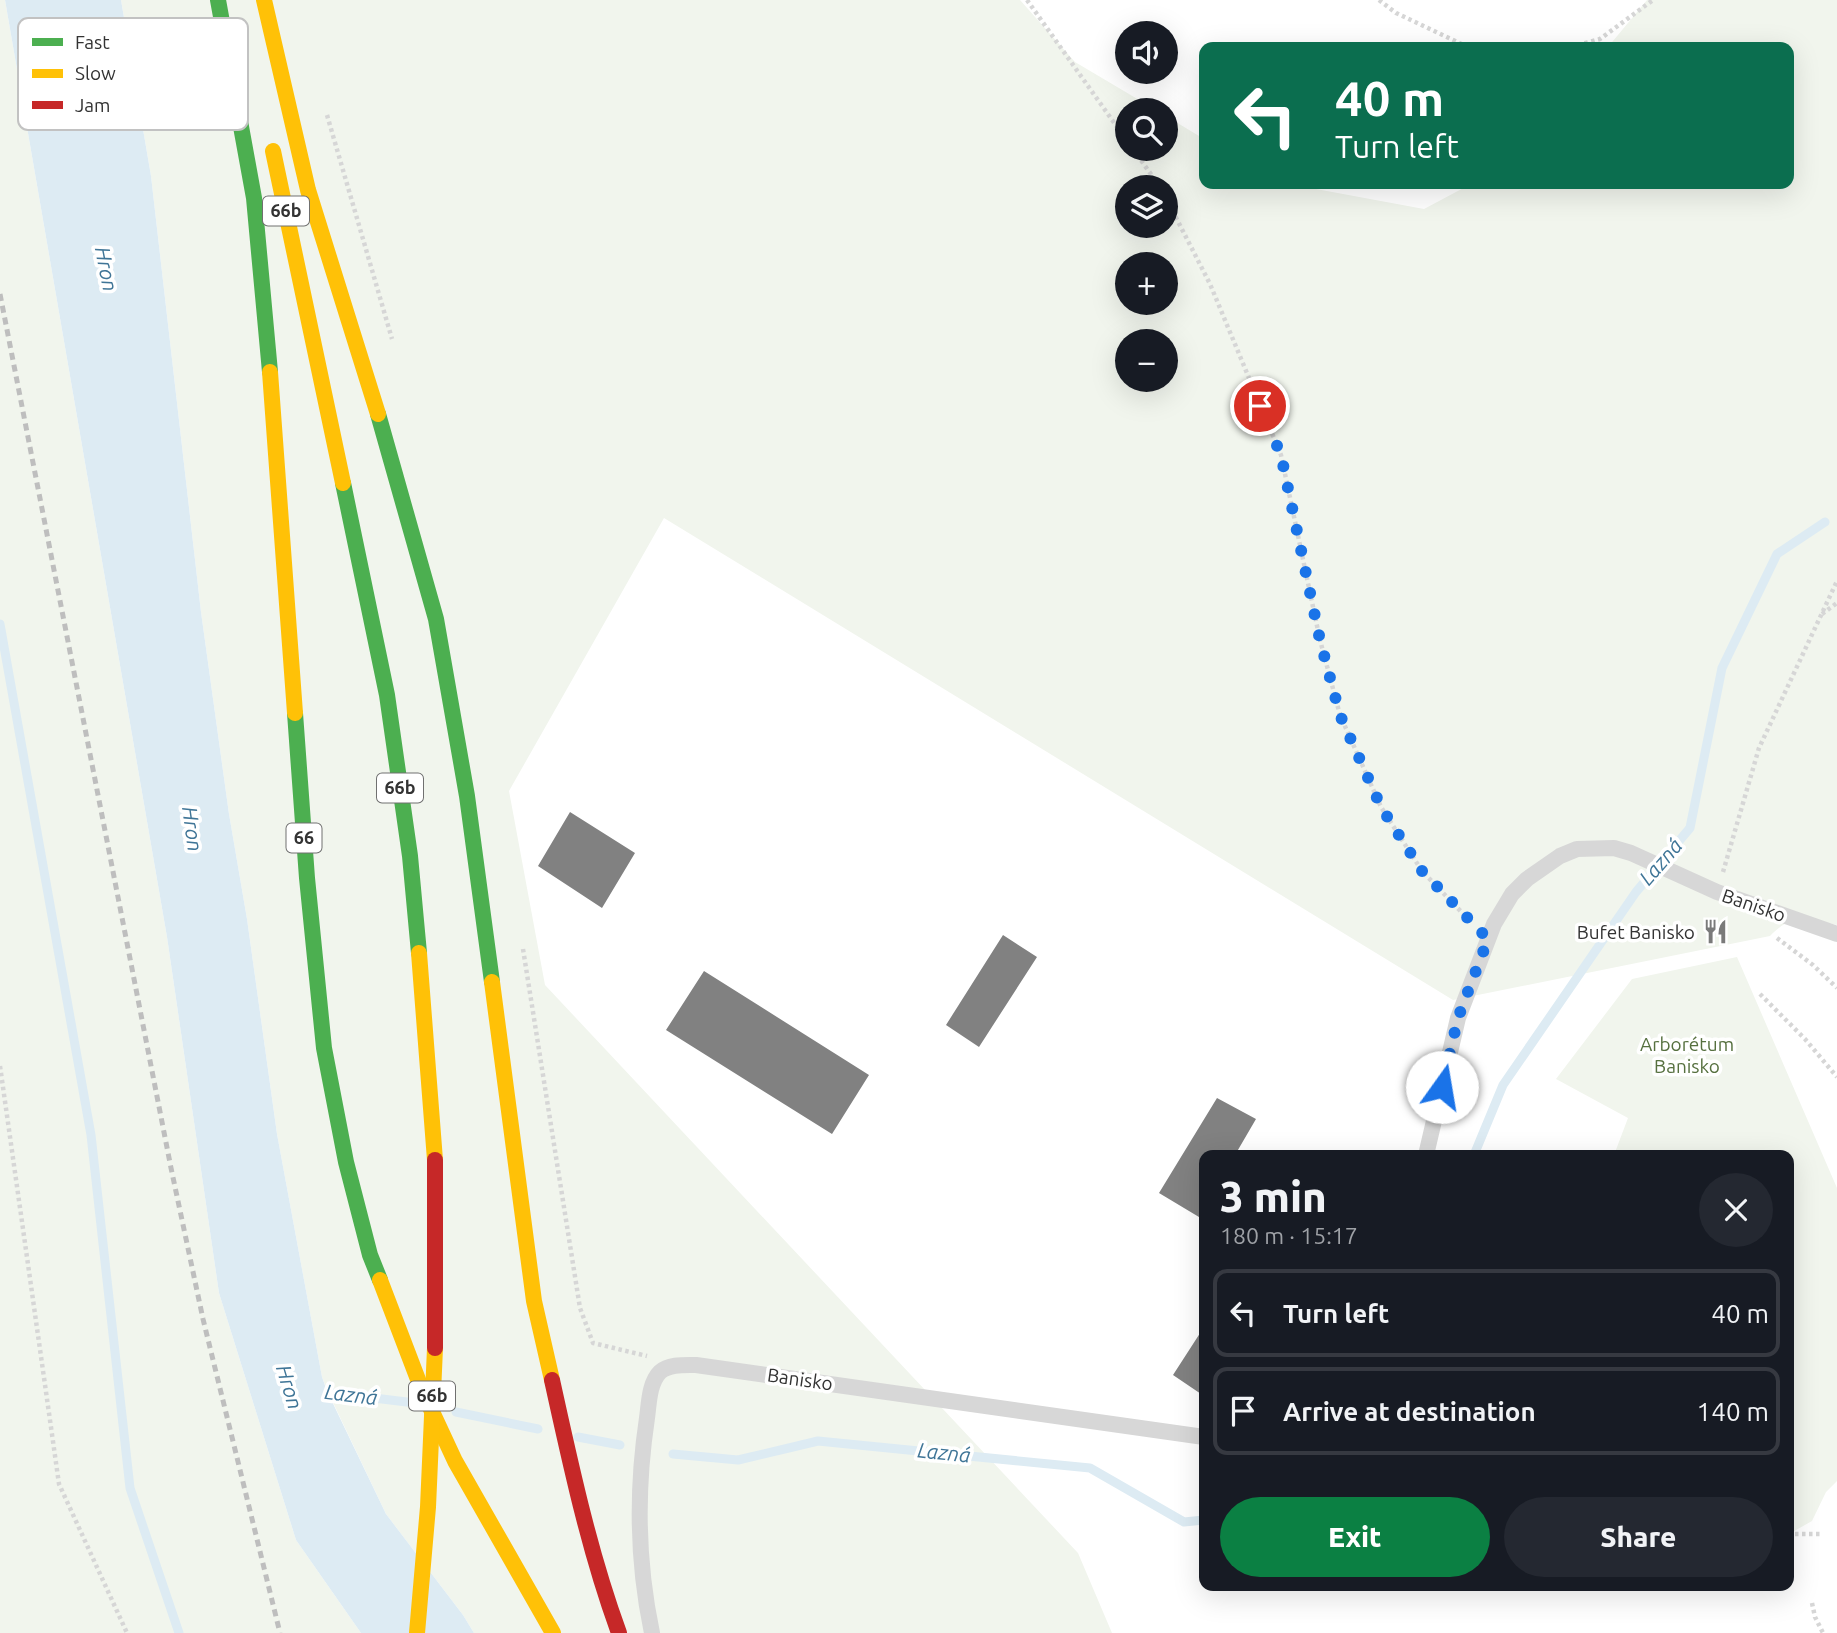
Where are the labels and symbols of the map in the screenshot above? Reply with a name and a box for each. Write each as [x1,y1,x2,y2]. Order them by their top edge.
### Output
legend [18,18,248,130]
text: Fast [75,31,110,53]
text: Slow [75,62,116,84]
text: Jam [75,94,111,116]
road number: 66b [263,196,309,226]
water label: Hron [91,244,123,293]
pin [1230,376,1290,436]
road number: 66b [377,774,423,802]
water label: Hron [178,805,208,853]
road number: 66 [286,824,322,852]
water label: Lazná [1634,833,1687,889]
street label: Banisko [1719,884,1789,926]
restaurant icon: Bufet Banisko [1701,918,1729,946]
place label: Bufet Banisko [1577,921,1695,943]
park label: Arborétum Banisko [1640,1033,1734,1077]
position arrow [1405,1050,1479,1124]
water label: Hron [272,1362,308,1412]
street label: Banisko [766,1364,834,1394]
water label: Lazná [323,1379,379,1409]
road number: 66b [409,1381,455,1410]
water label: Lazná [916,1437,972,1467]

